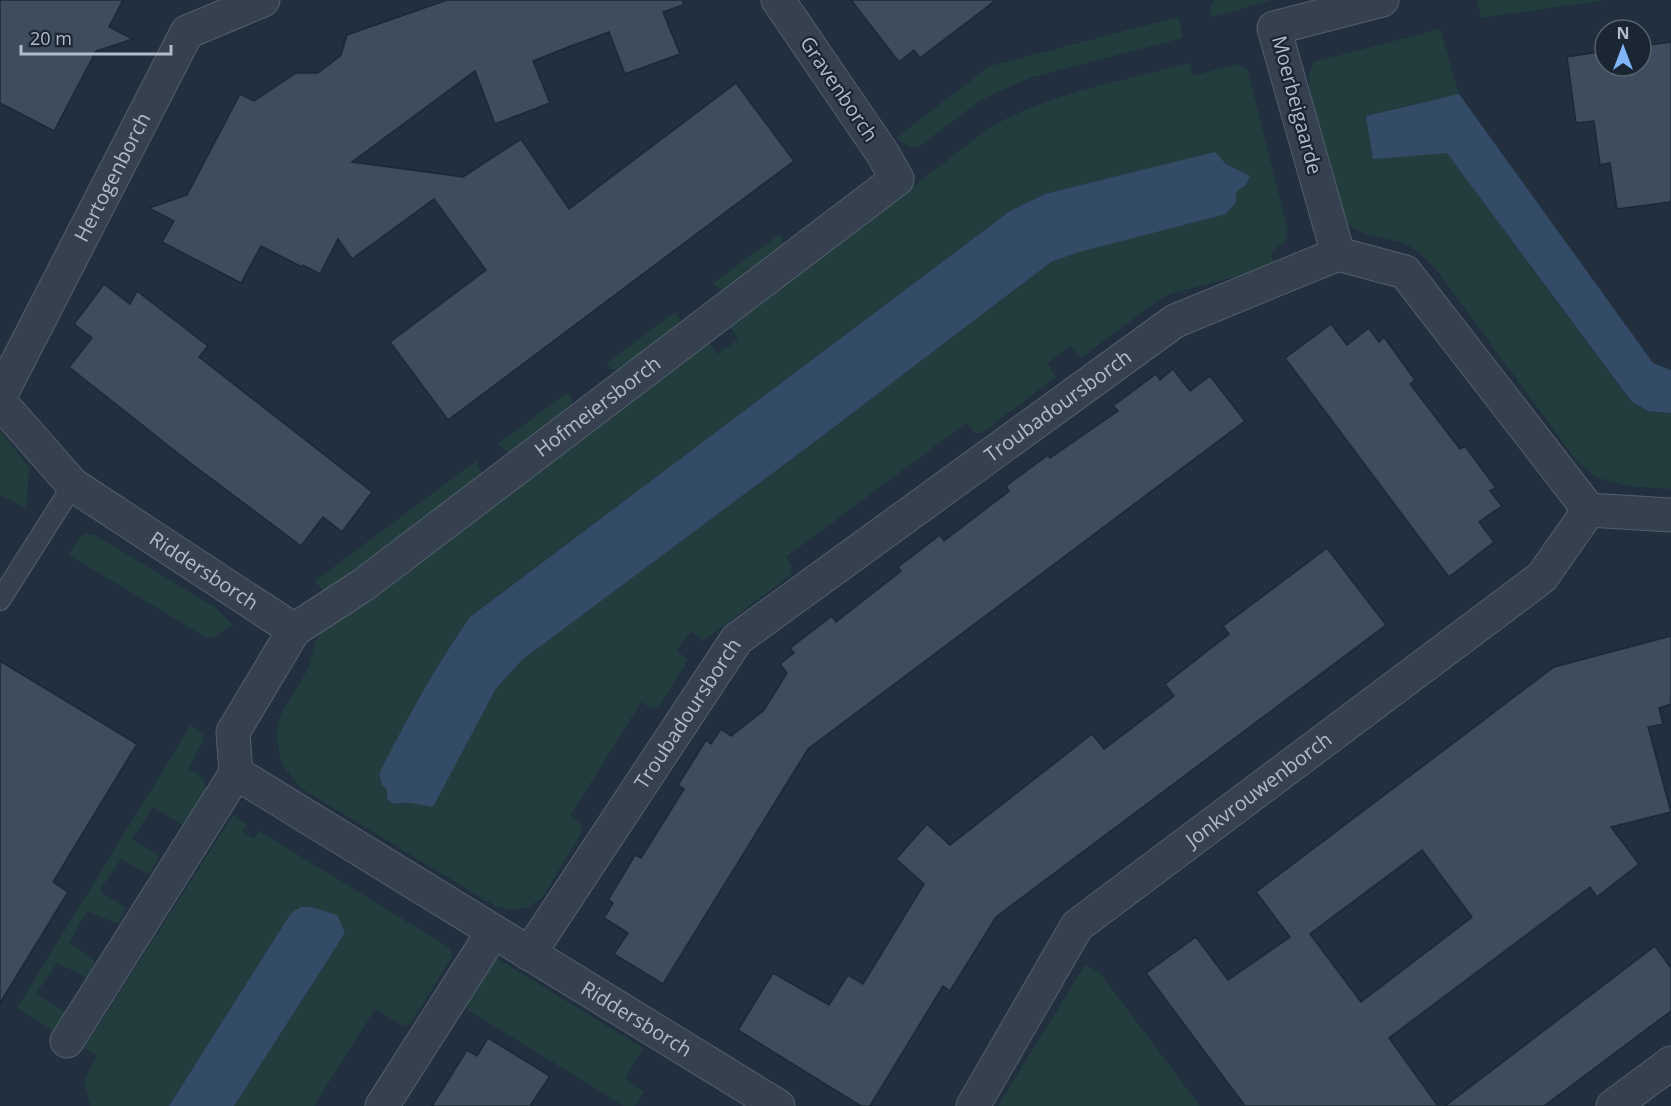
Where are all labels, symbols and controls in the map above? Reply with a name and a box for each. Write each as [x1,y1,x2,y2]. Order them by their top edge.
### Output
scale bar [21,18,171,56]
north arrow [1593,18,1653,78]
text: N [1616,22,1630,44]
text: 20 m [30,26,72,50]
street label: Gravenborch [794,31,885,147]
street label: Moerbeigaarde [1266,32,1329,177]
street label: Hertogenborch [68,108,156,246]
street label: Troubadoursborch [979,343,1137,468]
street label: Hofmeiersborch [529,350,666,463]
street label: Riddersborch [144,525,264,616]
street label: Troubadoursborch [628,633,747,794]
street label: Jonkvrouwenborch [1178,726,1337,854]
street label: Riddersborch [576,974,697,1063]

